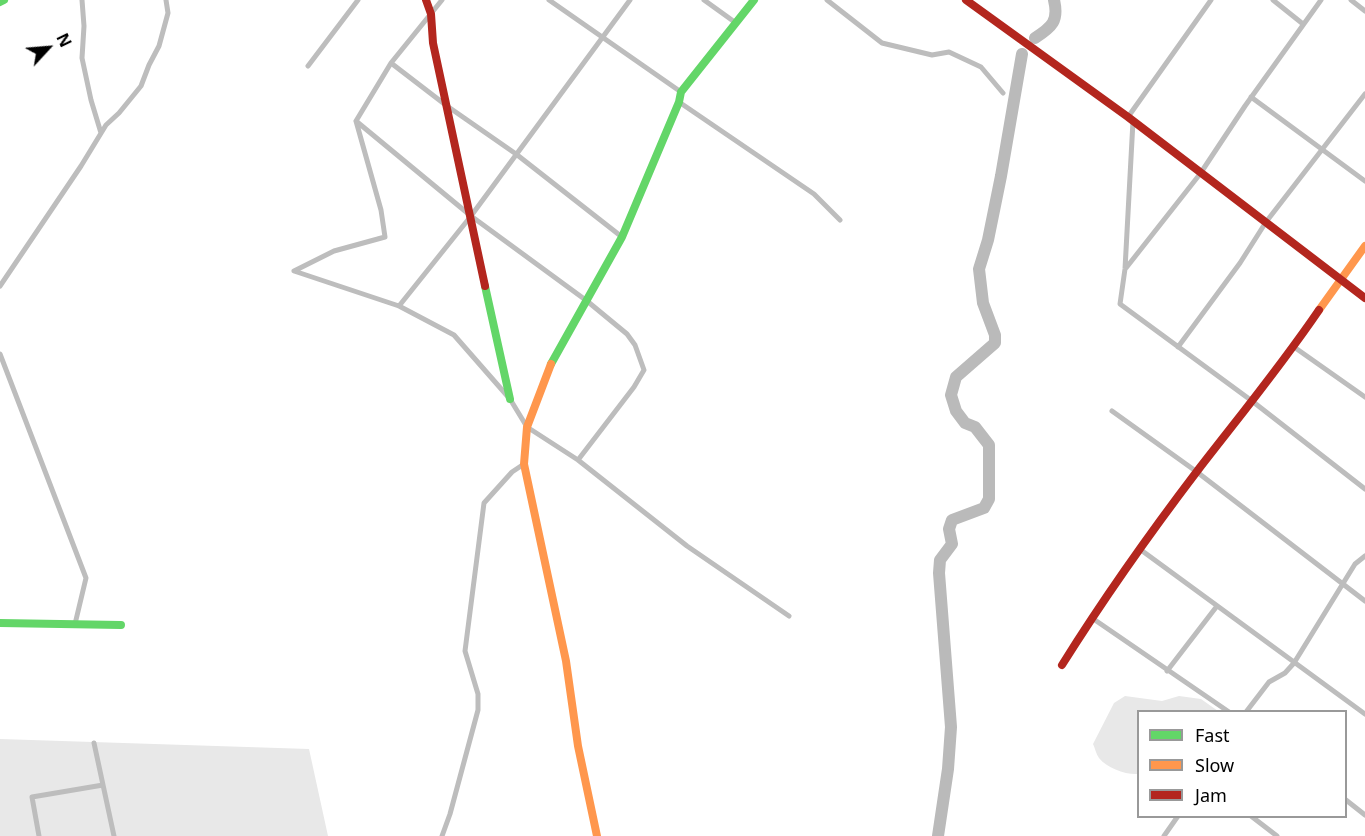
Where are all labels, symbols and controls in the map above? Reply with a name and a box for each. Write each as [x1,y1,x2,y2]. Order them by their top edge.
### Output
north arrow [18,18,78,78]
text: N [51,29,77,51]
legend [1137,710,1347,818]
text: Fast [1195,723,1230,747]
text: Slow [1195,753,1234,777]
text: Jam [1195,783,1227,807]

